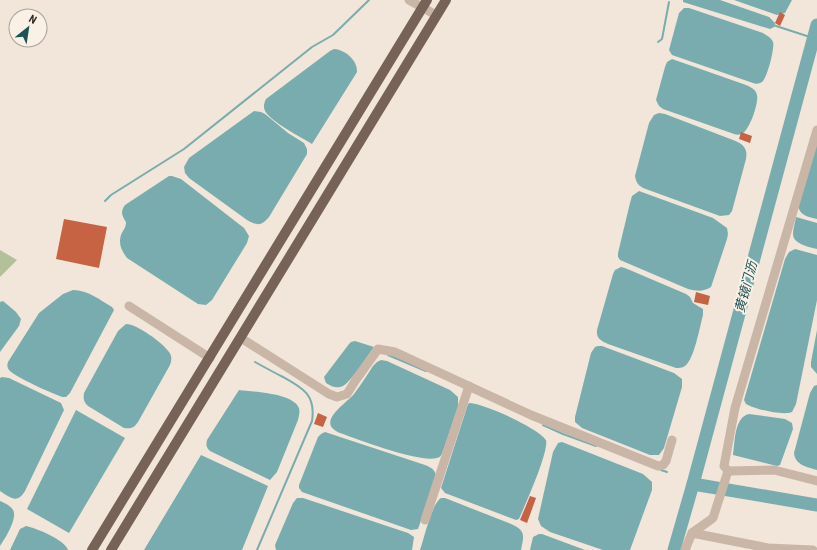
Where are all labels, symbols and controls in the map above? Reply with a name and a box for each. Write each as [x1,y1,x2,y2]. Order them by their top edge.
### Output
north arrow [8,8,48,48]
text: N [27,12,39,27]
water label: 黄镜门沥 [732,258,760,314]

